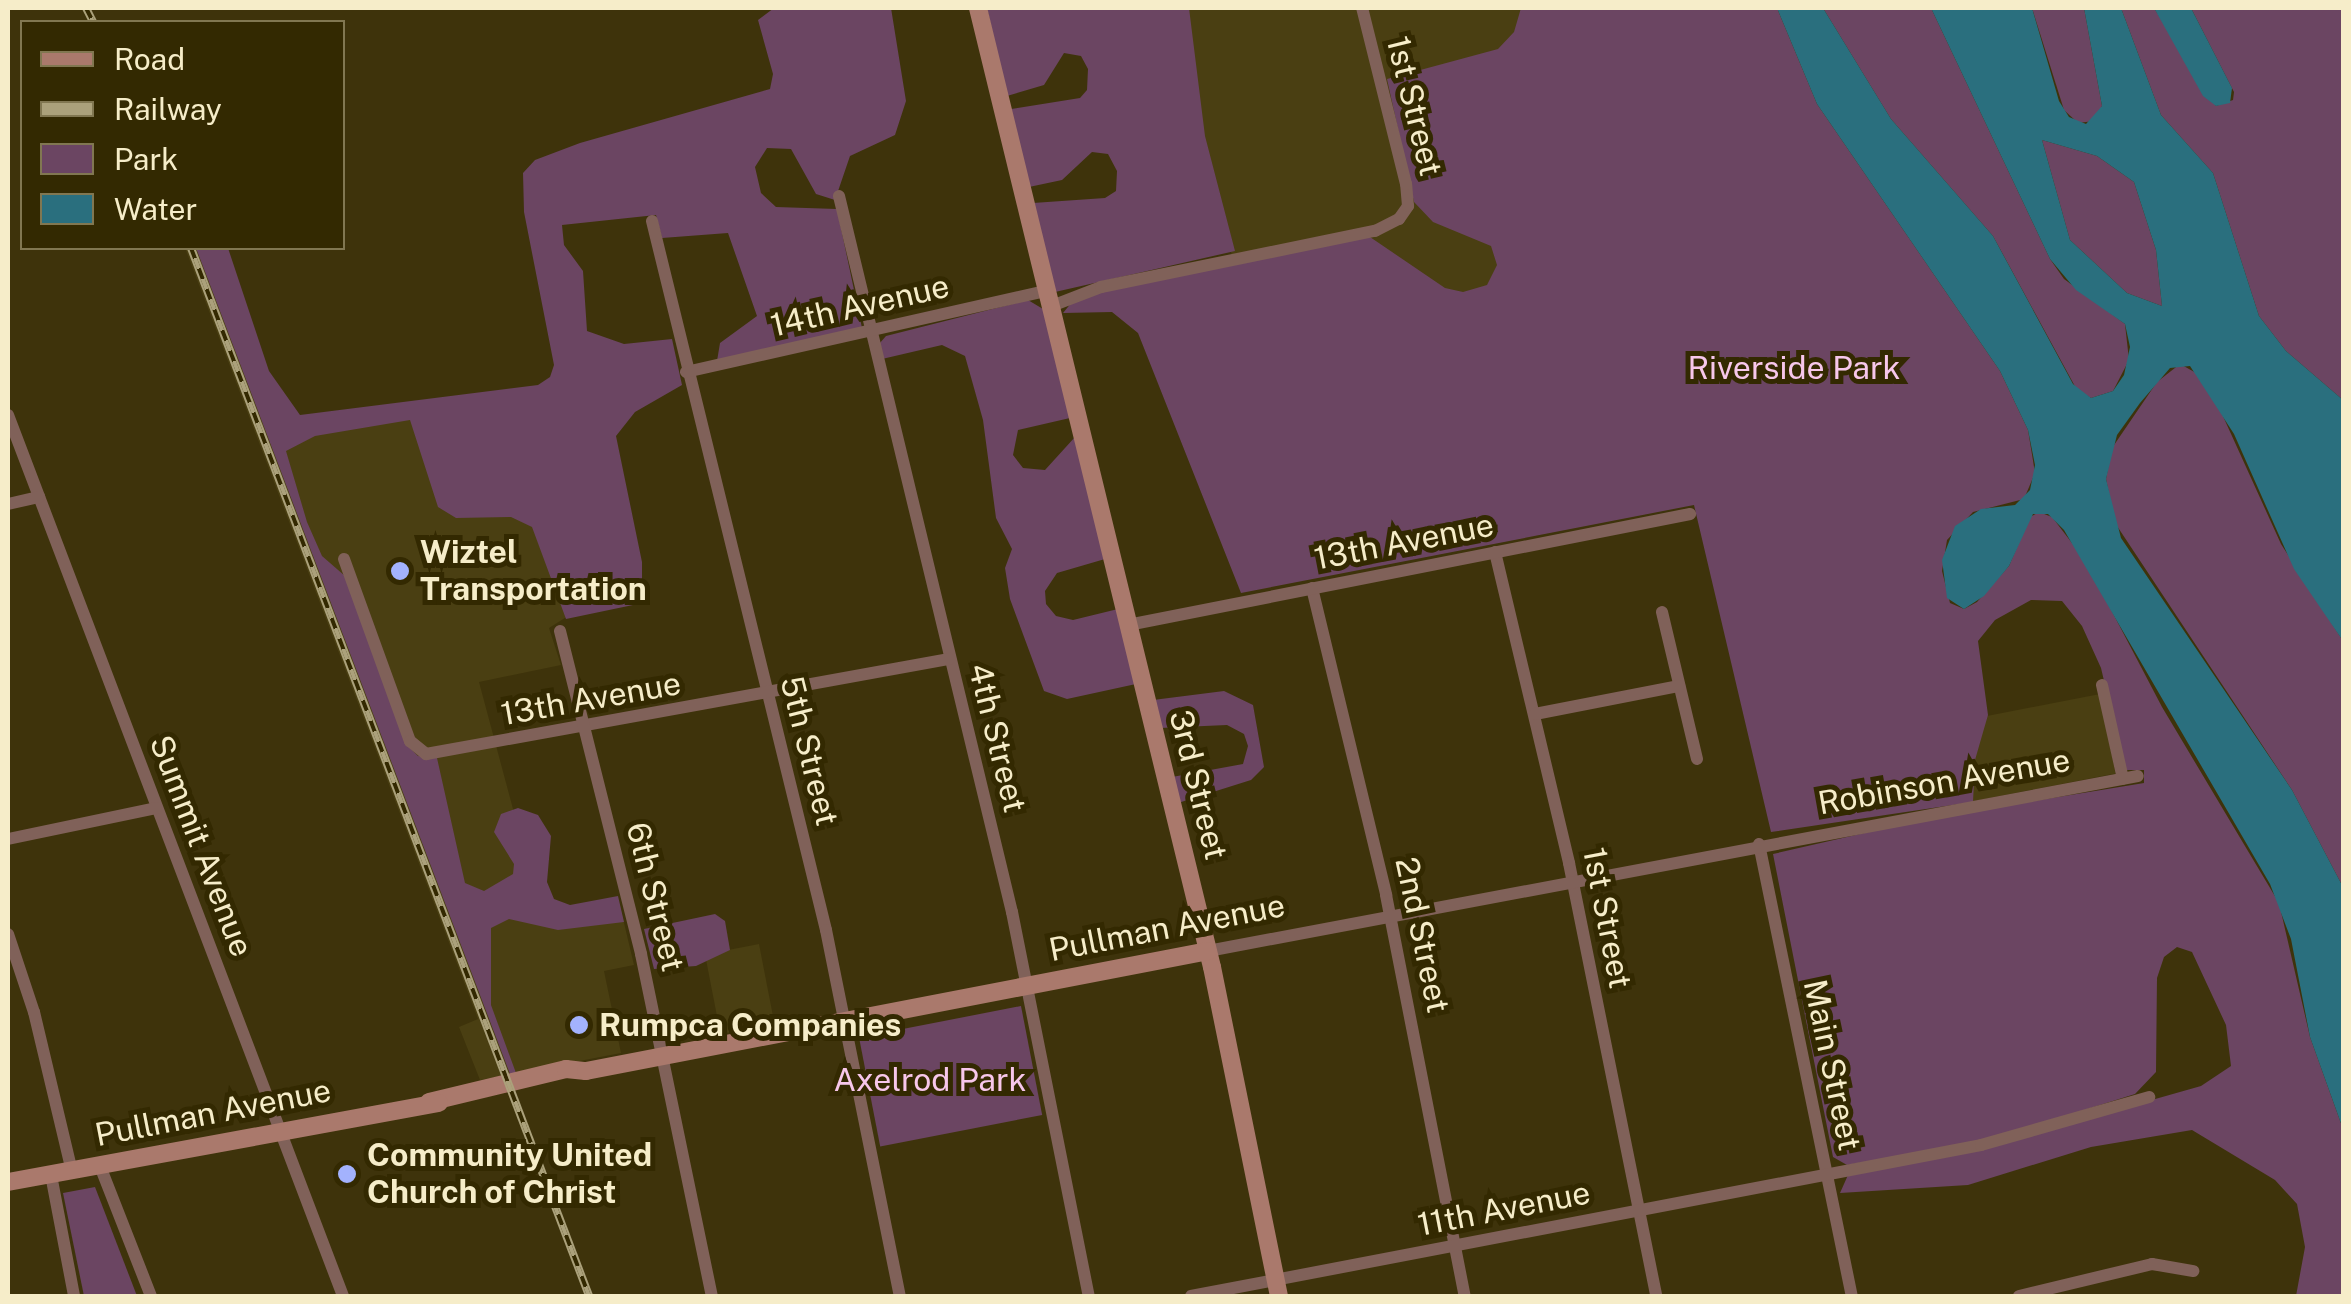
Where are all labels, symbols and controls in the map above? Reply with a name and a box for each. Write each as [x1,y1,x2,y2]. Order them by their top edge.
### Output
legend [20,20,345,250]
street label: 1st Street [1378,32,1450,180]
text: Road [114,41,185,77]
text: Railway [114,91,222,127]
text: Park [114,141,178,177]
text: Water [114,191,197,227]
street label: 14th Avenue [767,267,953,345]
park label: Riverside Park [1687,349,1901,387]
street label: 13th Avenue [1311,506,1497,578]
place label: Wiztel Transportation [420,534,647,609]
marker: Wiztel Transportation [389,560,411,582]
street label: 4th Street [960,659,1034,817]
street label: 13th Avenue [498,664,684,734]
street label: 5th Street [772,672,846,830]
street label: 3rd Street [1161,706,1235,864]
street label: Summit Avenue [141,730,261,962]
street label: Robinson Avenue [1815,741,2073,823]
street label: 6th Street [618,819,692,975]
street label: 1st Street [1575,844,1639,992]
street label: 2nd Street [1387,854,1457,1016]
street label: Pullman Avenue [1046,886,1288,970]
street label: Main Street [1795,976,1869,1154]
place label: Rumpca Companies [599,1006,901,1044]
marker: Rumpca Companies [568,1014,590,1036]
park label: Axelrod Park [834,1061,1026,1099]
street label: Pullman Avenue [92,1071,334,1155]
place label: Community United Church of Christ [367,1137,652,1212]
marker: Community United Church of Christ [336,1163,358,1185]
street label: 11th Avenue [1415,1173,1593,1245]

